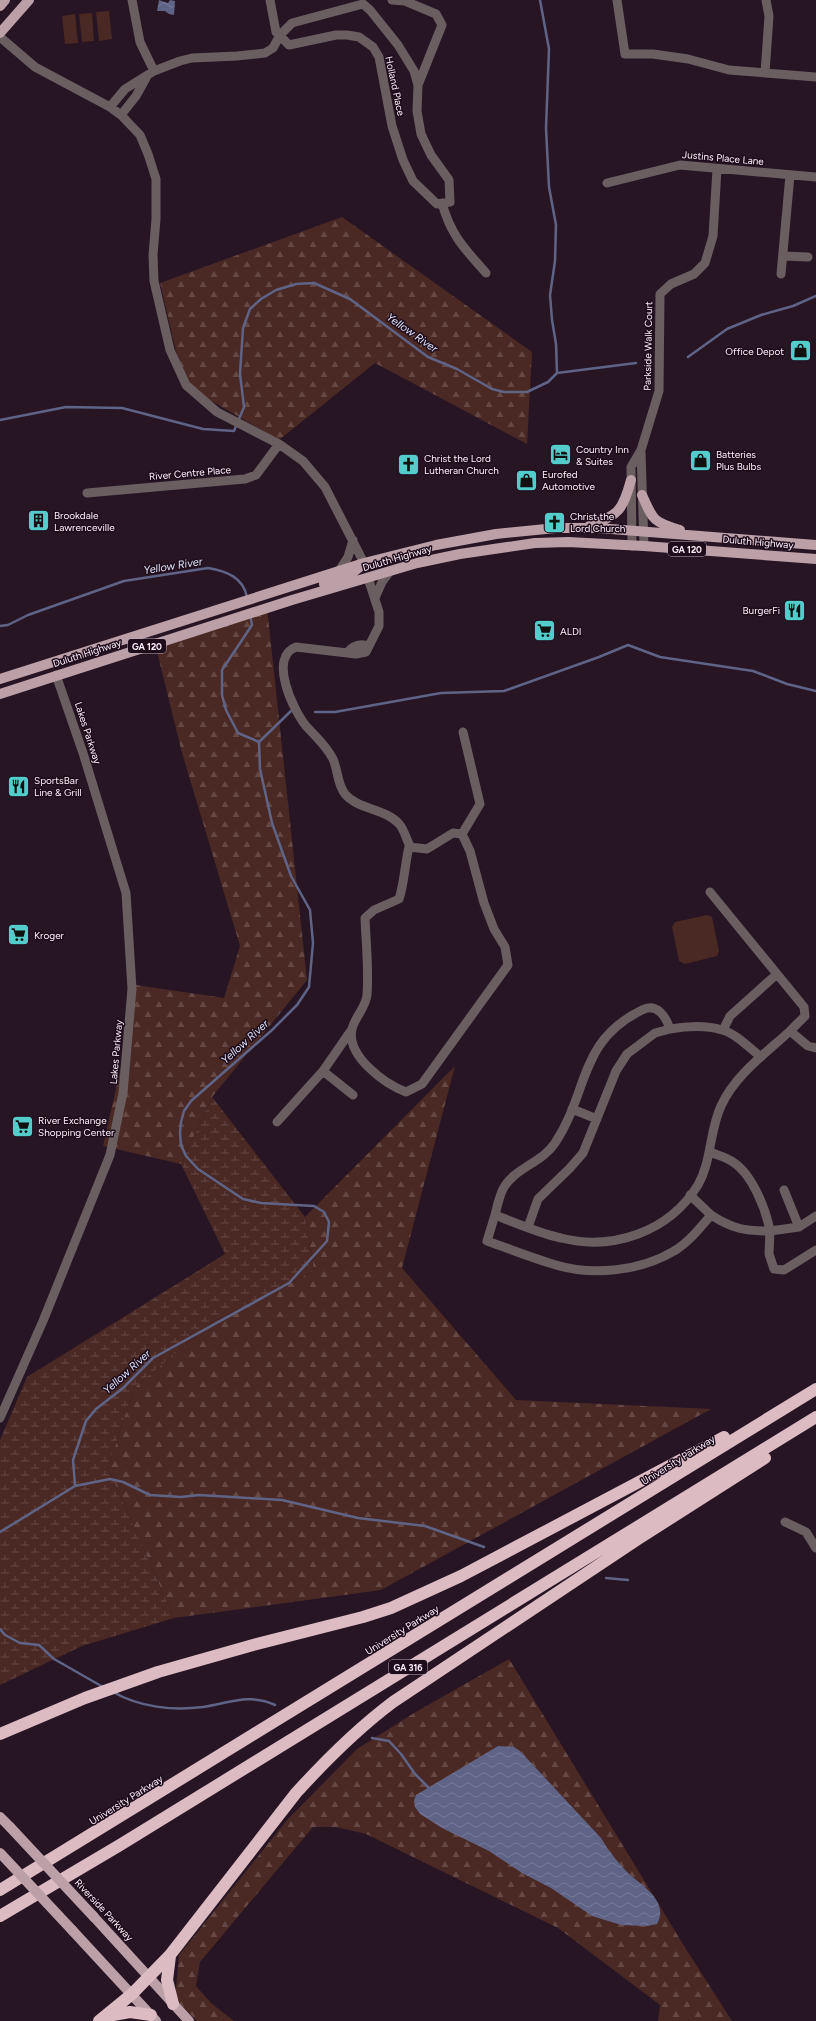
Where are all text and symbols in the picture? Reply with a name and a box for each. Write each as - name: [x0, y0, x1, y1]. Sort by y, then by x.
- street label: Holland Place: [382, 55, 408, 118]
- street label: Justins Place Lane: [682, 148, 765, 168]
- street label: Parkside Walk Court: [641, 301, 655, 391]
- water label: Yellow River: [384, 311, 441, 356]
- shop icon: Office Depot: [787, 338, 813, 364]
- place label: Office Depot: [725, 345, 784, 358]
- hotel icon: Country Inn & Suites: [547, 442, 573, 468]
- place label: Country Inn & Suites: [576, 443, 629, 468]
- shop icon: Batteries Plus Bulbs: [687, 447, 713, 473]
- place label: Batteries Plus Bulbs: [716, 448, 761, 473]
- church icon: Christ the Lord Lutheran Church: [396, 451, 422, 477]
- place label: Christ the Lord Lutheran Church: [424, 452, 499, 477]
- street label: River Centre Place: [148, 463, 232, 483]
- shop icon: Eurofed Automotive: [514, 467, 540, 493]
- place label: Eurofed Automotive: [542, 468, 595, 493]
- building icon: Brookdale Lawrenceville: [25, 508, 51, 534]
- place label: Brookdale Lawrenceville: [54, 509, 115, 534]
- church icon: Christ the Lord Church: [541, 509, 567, 535]
- place label: Christ the Lord Church: [570, 510, 626, 535]
- street label: Duluth Highway: [722, 532, 795, 552]
- street label: Duluth Highway: [361, 542, 434, 574]
- road number: GA 120: [668, 542, 706, 556]
- water label: Yellow River: [143, 555, 205, 577]
- restaurant icon: BurgerFi: [782, 597, 808, 623]
- place label: BurgerFi: [742, 604, 780, 617]
- supermarket icon: ALDI: [532, 618, 558, 644]
- place label: ALDI: [560, 625, 582, 638]
- street label: Duluth Highway: [51, 636, 124, 670]
- road number: GA 120: [128, 639, 166, 653]
- street label: Lakes Parkway: [72, 700, 104, 766]
- restaurant icon: SportsBar Line & Grill: [5, 773, 31, 799]
- place label: SportsBar Line & Grill: [34, 774, 82, 799]
- supermarket icon: Kroger: [5, 922, 31, 948]
- place label: Kroger: [34, 929, 65, 942]
- water label: Yellow River: [219, 1016, 272, 1067]
- street label: Lakes Parkway: [107, 1018, 125, 1085]
- supermarket icon: River Exchange Shopping Center: [9, 1113, 35, 1139]
- place label: River Exchange Shopping Center: [38, 1114, 115, 1139]
- water label: Yellow River: [101, 1346, 154, 1397]
- street label: University Parkway: [639, 1432, 718, 1488]
- street label: University Parkway: [363, 1602, 442, 1658]
- road number: GA 316: [389, 1660, 427, 1674]
- street label: University Parkway: [87, 1772, 166, 1828]
- street label: Riverside Parkway: [72, 1876, 137, 1944]

